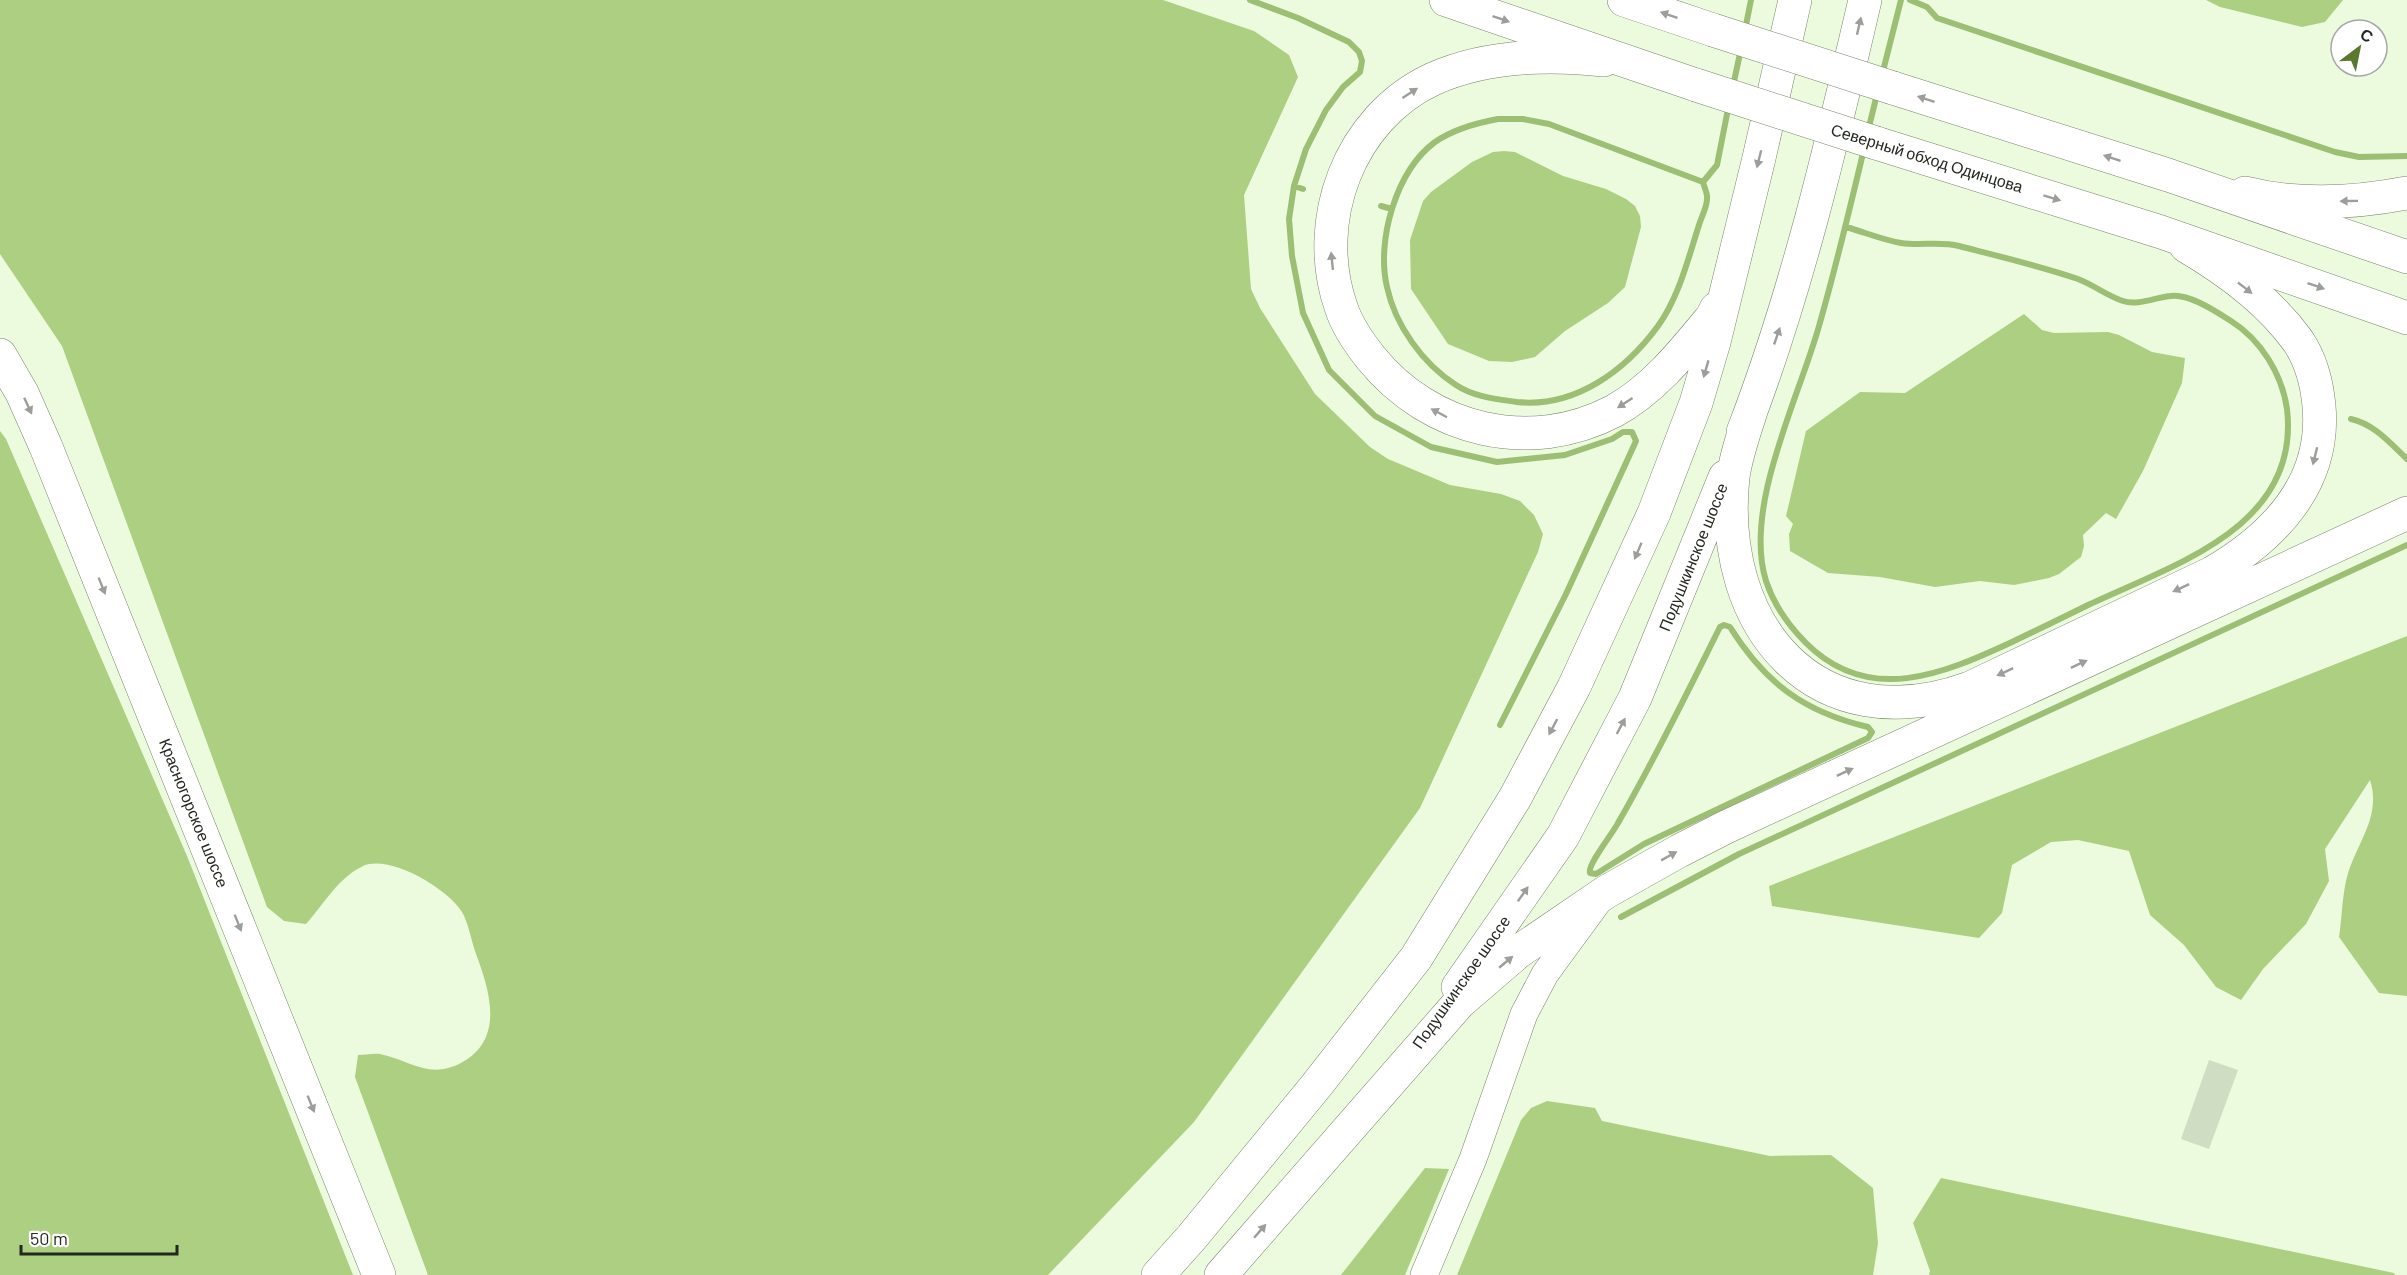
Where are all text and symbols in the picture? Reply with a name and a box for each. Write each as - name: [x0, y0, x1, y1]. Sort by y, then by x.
- one-way arrow: [1660, 10, 1678, 19]
- one-way arrow: [1492, 15, 1510, 25]
- one-way arrow: [1854, 17, 1864, 35]
- north arrow: [2329, 18, 2389, 78]
- text: С: [2357, 24, 2378, 46]
- one-way arrow: [1402, 88, 1419, 99]
- one-way arrow: [1917, 94, 1935, 103]
- street label: Северный обход Одинцова: [1829, 119, 2026, 196]
- one-way arrow: [1753, 150, 1763, 169]
- one-way arrow: [2103, 152, 2121, 162]
- one-way arrow: [2043, 194, 2061, 203]
- one-way arrow: [2340, 196, 2359, 205]
- one-way arrow: [1327, 251, 1337, 270]
- one-way arrow: [2237, 281, 2253, 294]
- one-way arrow: [2307, 282, 2325, 292]
- one-way arrow: [1772, 327, 1782, 345]
- one-way arrow: [1701, 360, 1710, 378]
- one-way arrow: [24, 397, 33, 414]
- one-way arrow: [1618, 397, 1634, 409]
- one-way arrow: [1431, 408, 1448, 418]
- one-way arrow: [2309, 447, 2319, 465]
- street label: Подушкинское шоссе: [1654, 480, 1731, 634]
- one-way arrow: [1633, 543, 1643, 561]
- one-way arrow: [98, 577, 107, 595]
- one-way arrow: [2172, 584, 2189, 593]
- one-way arrow: [2071, 660, 2088, 669]
- one-way arrow: [1996, 667, 2013, 676]
- one-way arrow: [1616, 717, 1625, 734]
- one-way arrow: [1548, 719, 1558, 736]
- street label: Красногорское шоссе: [156, 736, 233, 890]
- one-way arrow: [1837, 768, 1854, 777]
- one-way arrow: [1661, 851, 1678, 861]
- one-way arrow: [1517, 886, 1529, 902]
- street label: Подушкинское шоссе: [1408, 912, 1514, 1052]
- one-way arrow: [234, 914, 243, 932]
- one-way arrow: [1498, 956, 1513, 969]
- one-way arrow: [306, 1095, 316, 1113]
- scale bar: [21, 1218, 177, 1256]
- one-way arrow: [1253, 1224, 1266, 1239]
- text: 50 m: [30, 1227, 68, 1249]

